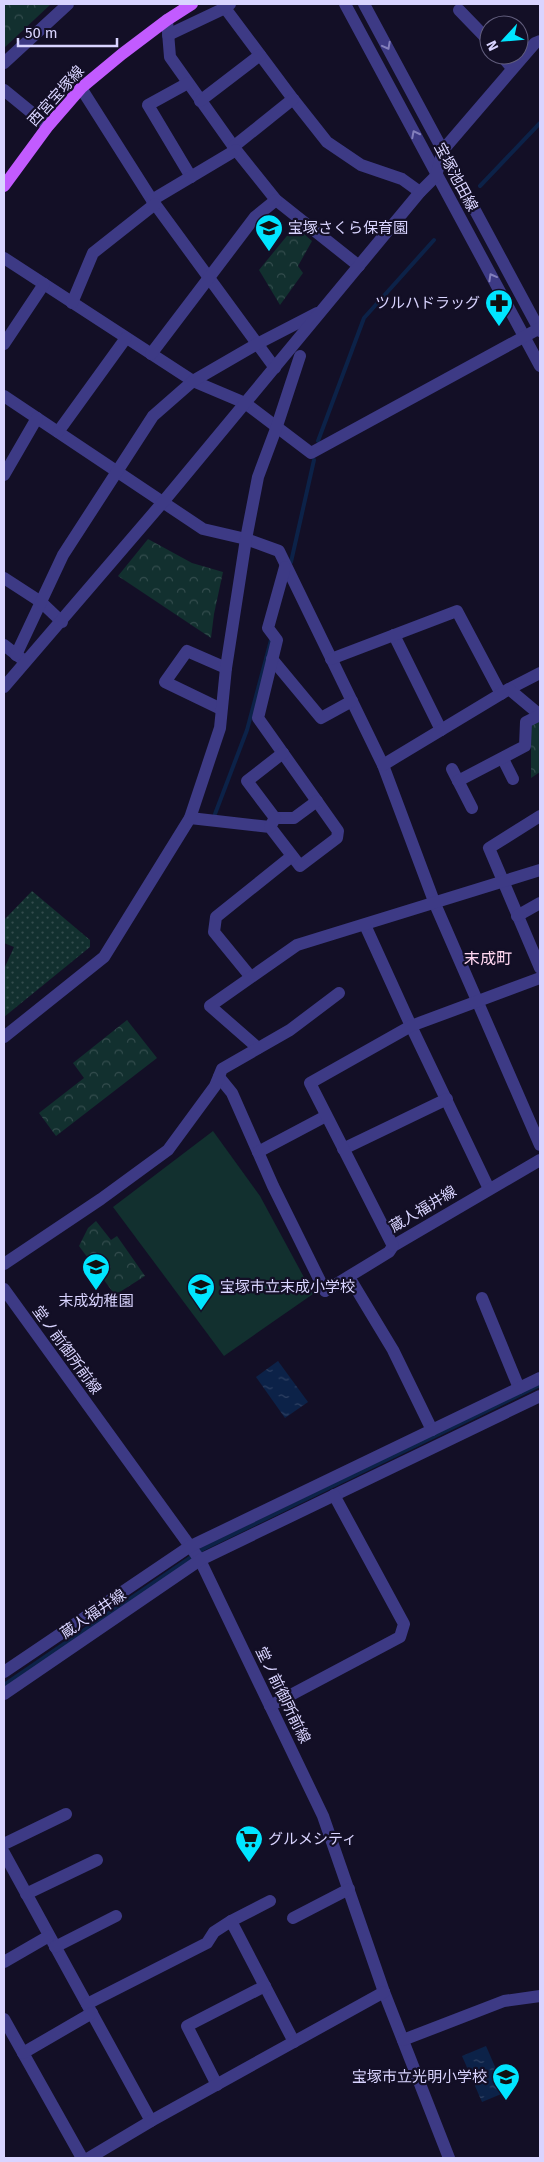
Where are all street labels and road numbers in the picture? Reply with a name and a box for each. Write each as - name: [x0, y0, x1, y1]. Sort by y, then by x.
- street label: 西宮宝塚線: [24, 62, 88, 130]
- street label: 宝塚池田線: [430, 140, 482, 214]
- street label: 蔵人福井線: [386, 1182, 460, 1236]
- street label: 堂ノ前御所前線: [29, 1302, 105, 1398]
- street label: 蔵人福井線: [57, 1586, 129, 1642]
- street label: 堂ノ前御所前線: [252, 1644, 314, 1746]

